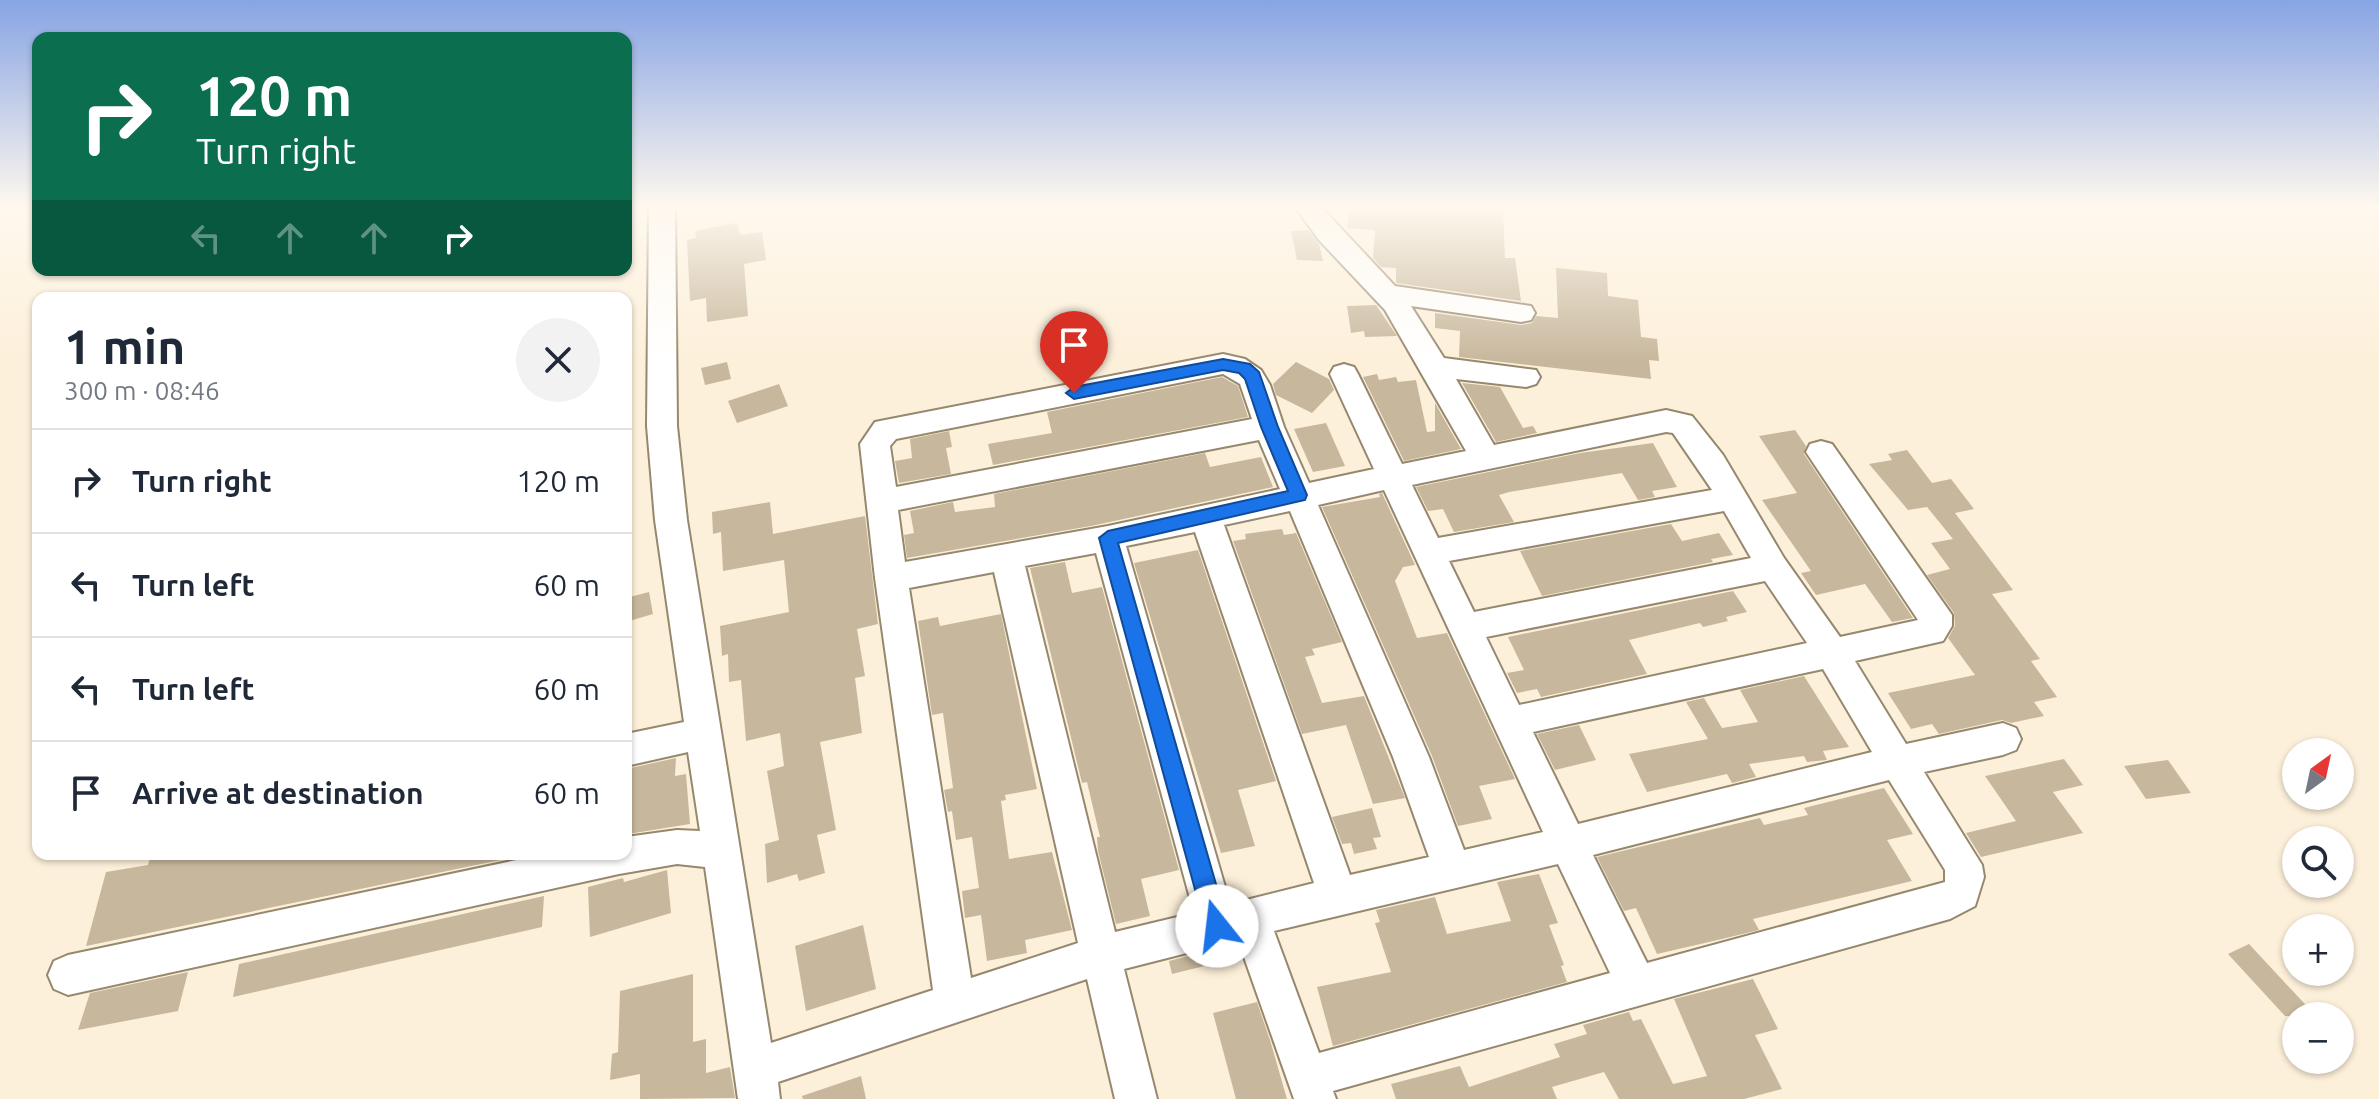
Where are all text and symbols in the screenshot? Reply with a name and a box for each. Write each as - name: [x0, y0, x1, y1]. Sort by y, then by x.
- icon: right: [64, 64, 168, 168]
- text: 120 m: [196, 64, 352, 127]
- text: Turn right: [196, 130, 356, 171]
- icon: left: [184, 216, 228, 260]
- icon: ahead: [268, 216, 312, 260]
- icon: ahead: [352, 216, 396, 260]
- icon: right: [436, 216, 480, 260]
- pin: [1040, 311, 1108, 393]
- button: close: [516, 318, 600, 402]
- text: 1 min: [64, 319, 185, 373]
- icon: arrive: [1052, 323, 1096, 367]
- text: 300 m · 08:46: [64, 376, 220, 405]
- icon: right: [64, 459, 108, 503]
- text: Turn right: [132, 464, 272, 498]
- text: 120 m: [516, 464, 600, 498]
- icon: left: [64, 563, 108, 607]
- text: Turn left: [132, 568, 254, 602]
- text: 60 m: [533, 568, 600, 602]
- icon: left: [64, 667, 108, 711]
- text: Turn left: [132, 672, 254, 706]
- text: 60 m: [533, 672, 600, 706]
- north arrow: [2282, 738, 2354, 810]
- map controls: [2282, 738, 2354, 1074]
- icon: arrive: [64, 771, 108, 815]
- text: Arrive at destination: [132, 776, 424, 810]
- text: 60 m: [533, 776, 600, 810]
- button: search: [2282, 826, 2354, 898]
- position arrow: [1175, 884, 1259, 968]
- button: +: [2282, 914, 2354, 986]
- button: −: [2282, 1002, 2354, 1074]

